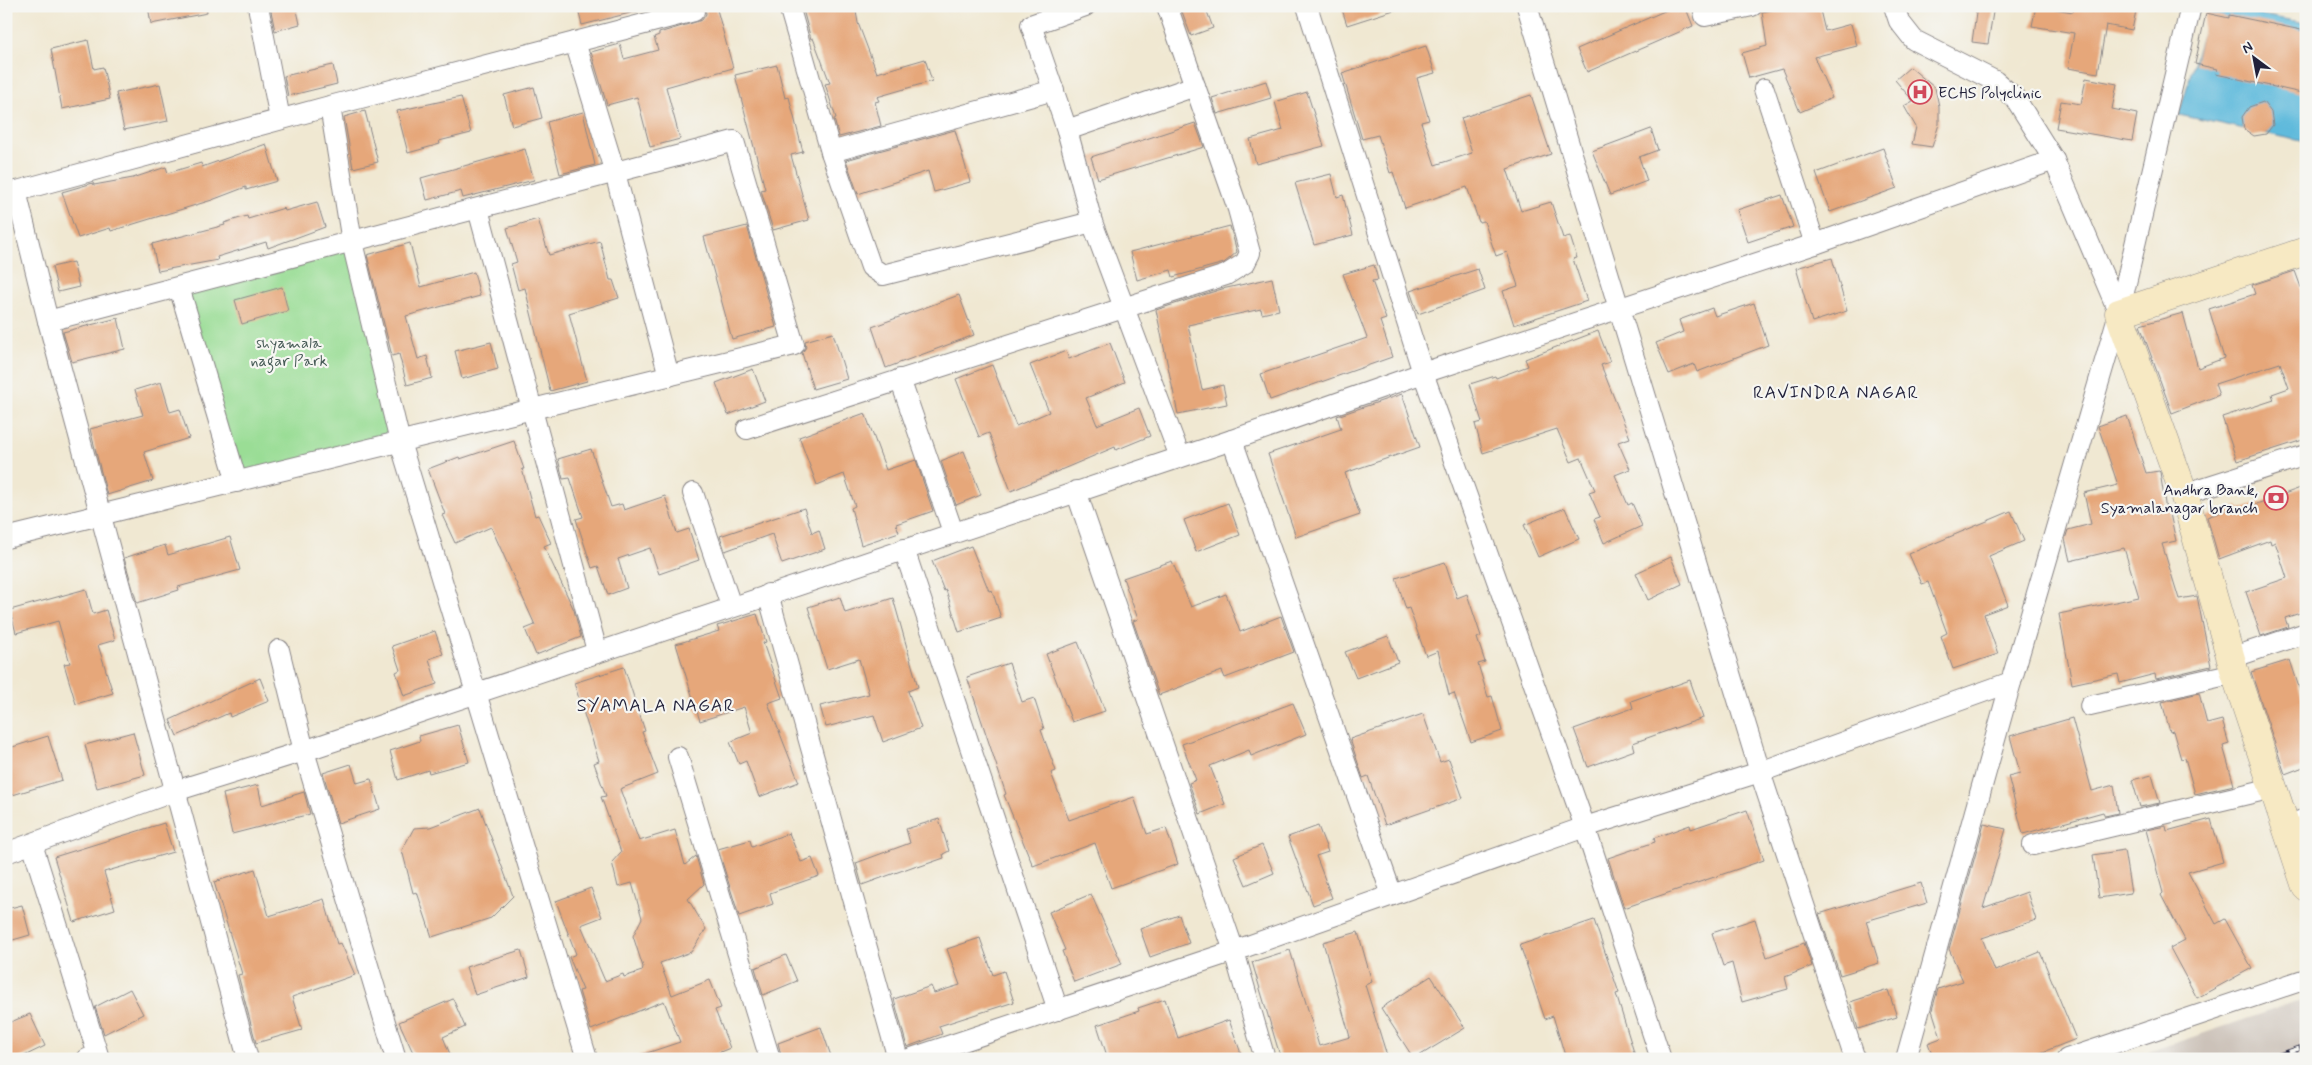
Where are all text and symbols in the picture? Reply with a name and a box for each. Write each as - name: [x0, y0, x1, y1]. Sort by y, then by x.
- north arrow: [2230, 32, 2280, 82]
- text: N: [2239, 38, 2256, 58]
- hospital icon: ECHS Polyclinic: [1907, 79, 1933, 105]
- place label: ECHS Polyclinic: [1938, 83, 2042, 104]
- park label: shyamala nagar Park: [250, 333, 328, 373]
- district label: RAVINDRA NAGAR: [1753, 381, 1919, 405]
- place label: Andhra Bank, Syamalanagar branch: [2101, 480, 2258, 520]
- bank icon: Andhra Bank, Syamalanagar branch: [2263, 485, 2289, 511]
- district label: SYAMALA NAGAR: [577, 694, 735, 718]

